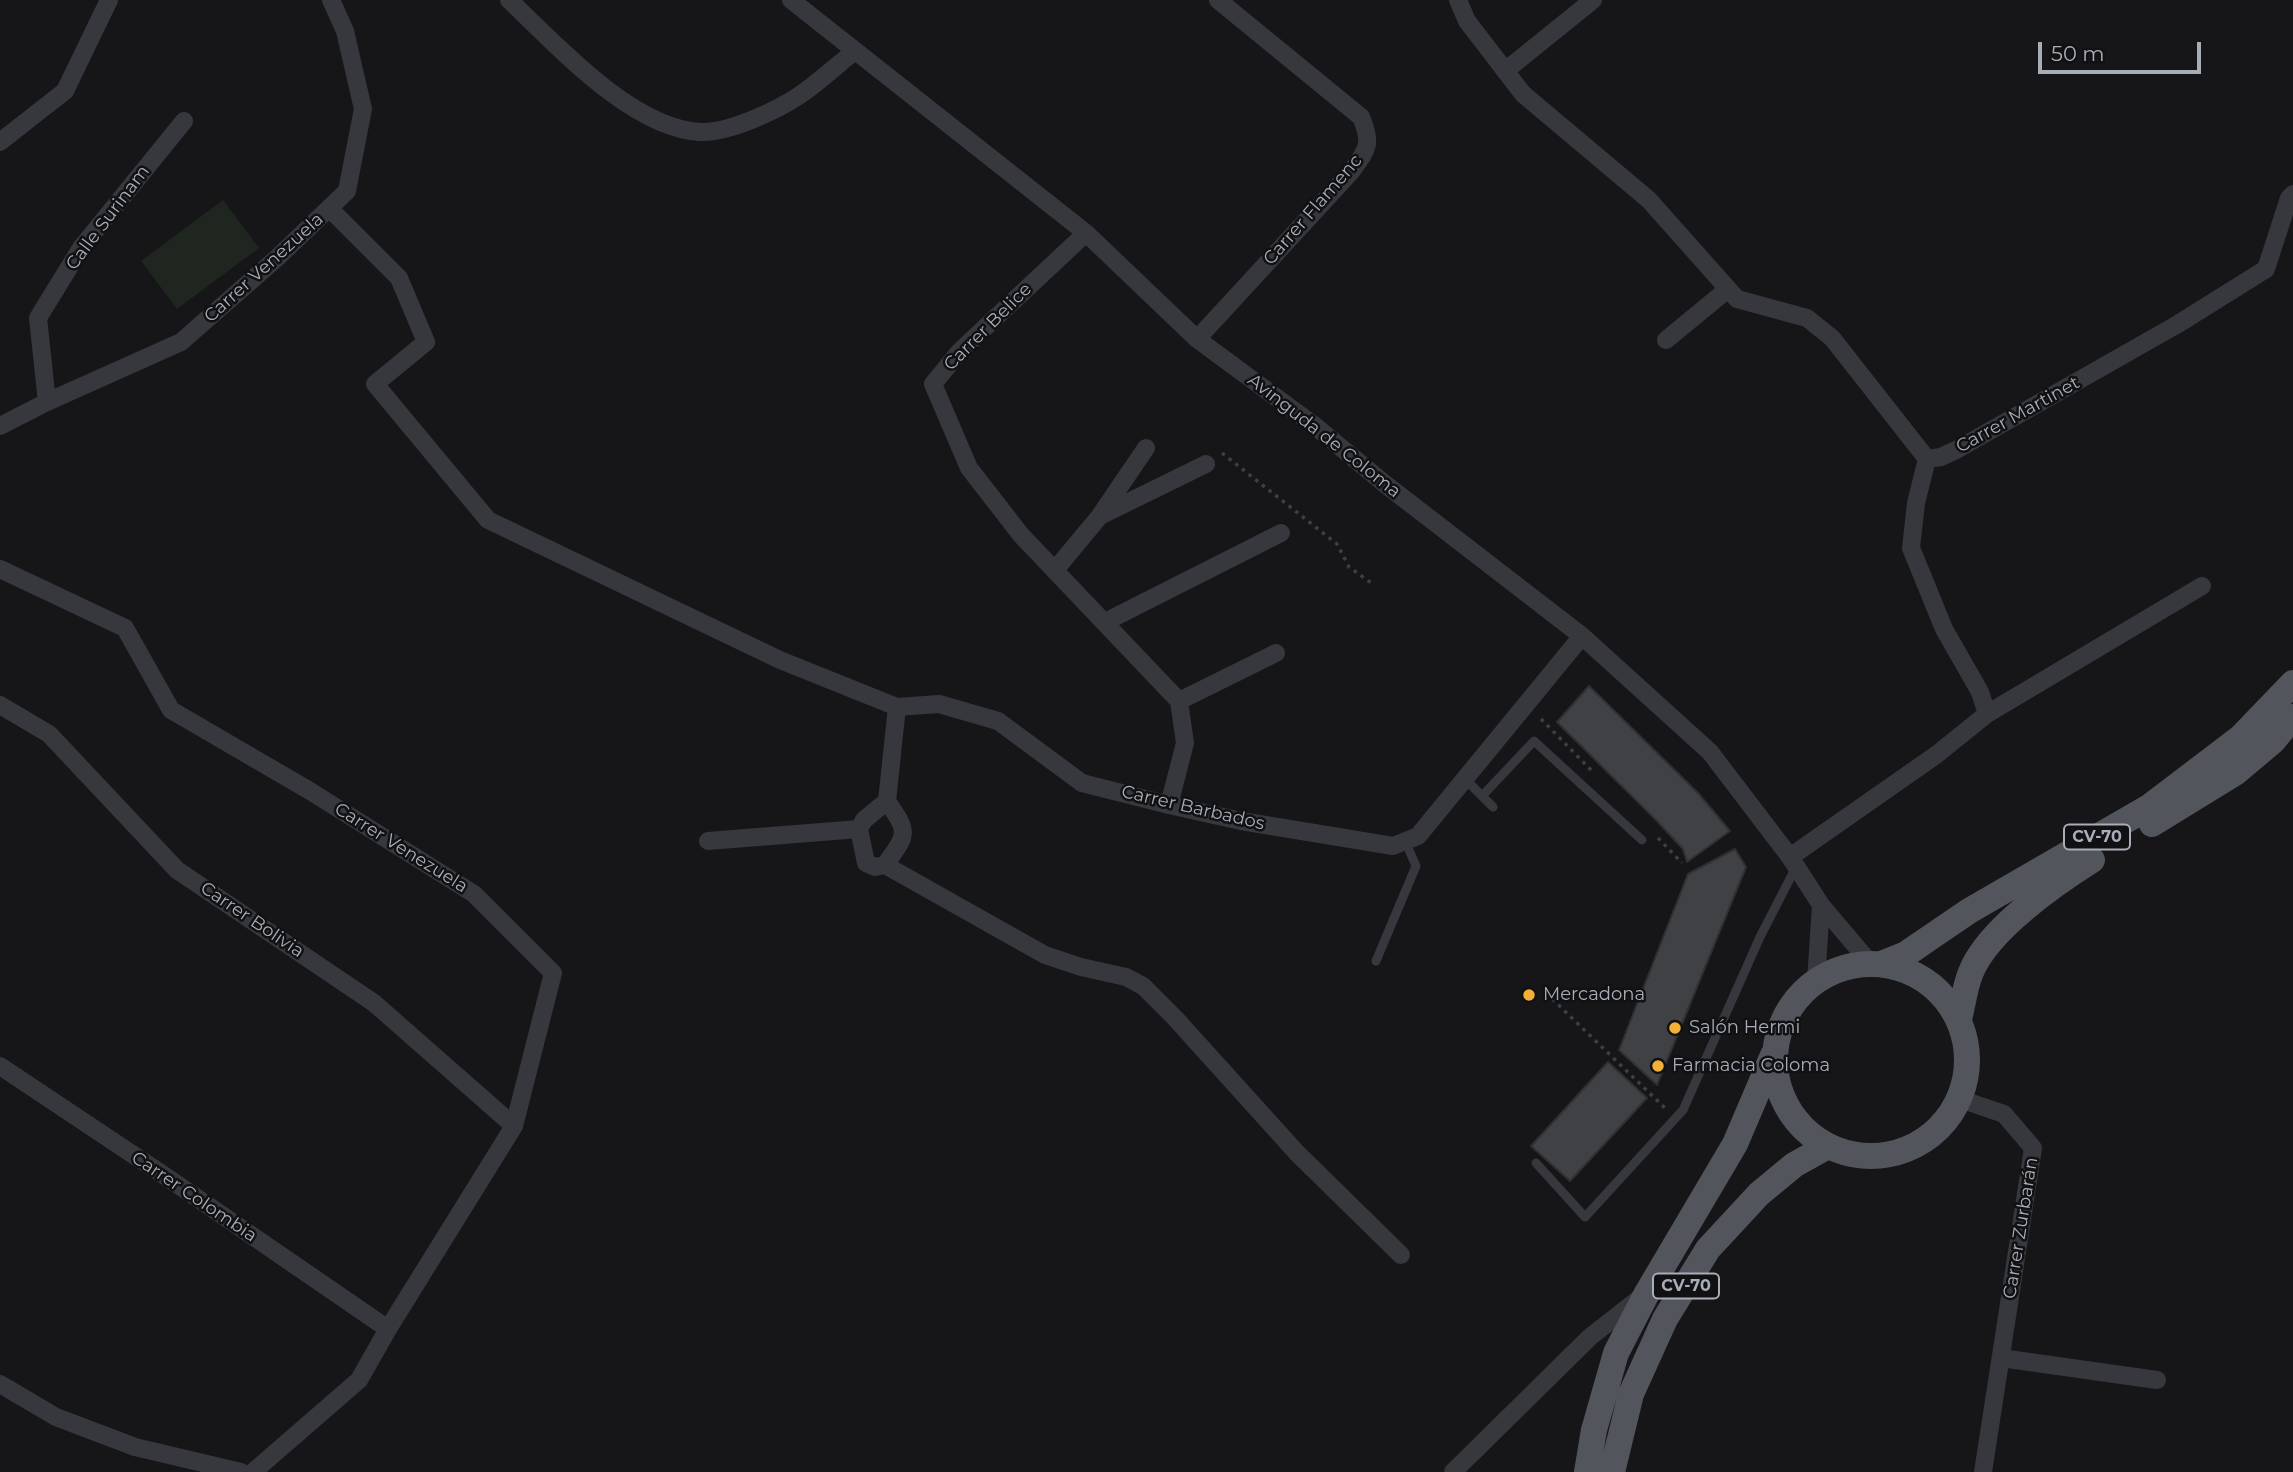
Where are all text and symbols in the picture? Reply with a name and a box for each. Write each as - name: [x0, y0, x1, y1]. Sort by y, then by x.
- scale bar: [2041, 28, 2204, 72]
- text: 50 m: [2051, 41, 2105, 66]
- street label: Carrer Flamenc: [1259, 150, 1367, 270]
- street label: Calle Surinam: [62, 161, 154, 275]
- street label: Carrer Venezuela: [200, 209, 328, 327]
- street label: Carrer Belice: [940, 279, 1036, 375]
- street label: Avinguda de Coloma: [1243, 369, 1405, 503]
- street label: Carrer Martinet: [1952, 372, 2084, 458]
- street label: Carrer Barbados: [1119, 781, 1267, 835]
- street label: Carrer Venezuela: [330, 798, 472, 898]
- road number: CV-70: [2064, 824, 2130, 850]
- street label: Carrer Bolivia: [196, 878, 308, 962]
- place label: Mercadona: [1543, 984, 1645, 1006]
- marker: Mercadona: [1521, 987, 1537, 1003]
- place label: Salón Hermi: [1689, 1017, 1800, 1039]
- marker: Salón Hermi: [1667, 1020, 1683, 1036]
- place label: Farmacia Coloma: [1672, 1055, 1830, 1077]
- marker: Farmacia Coloma: [1650, 1058, 1666, 1074]
- street label: Carrer Colombia: [127, 1147, 261, 1247]
- street label: Carrer Zurbarán: [1999, 1156, 2043, 1300]
- road number: CV-70: [1653, 1274, 1719, 1298]

